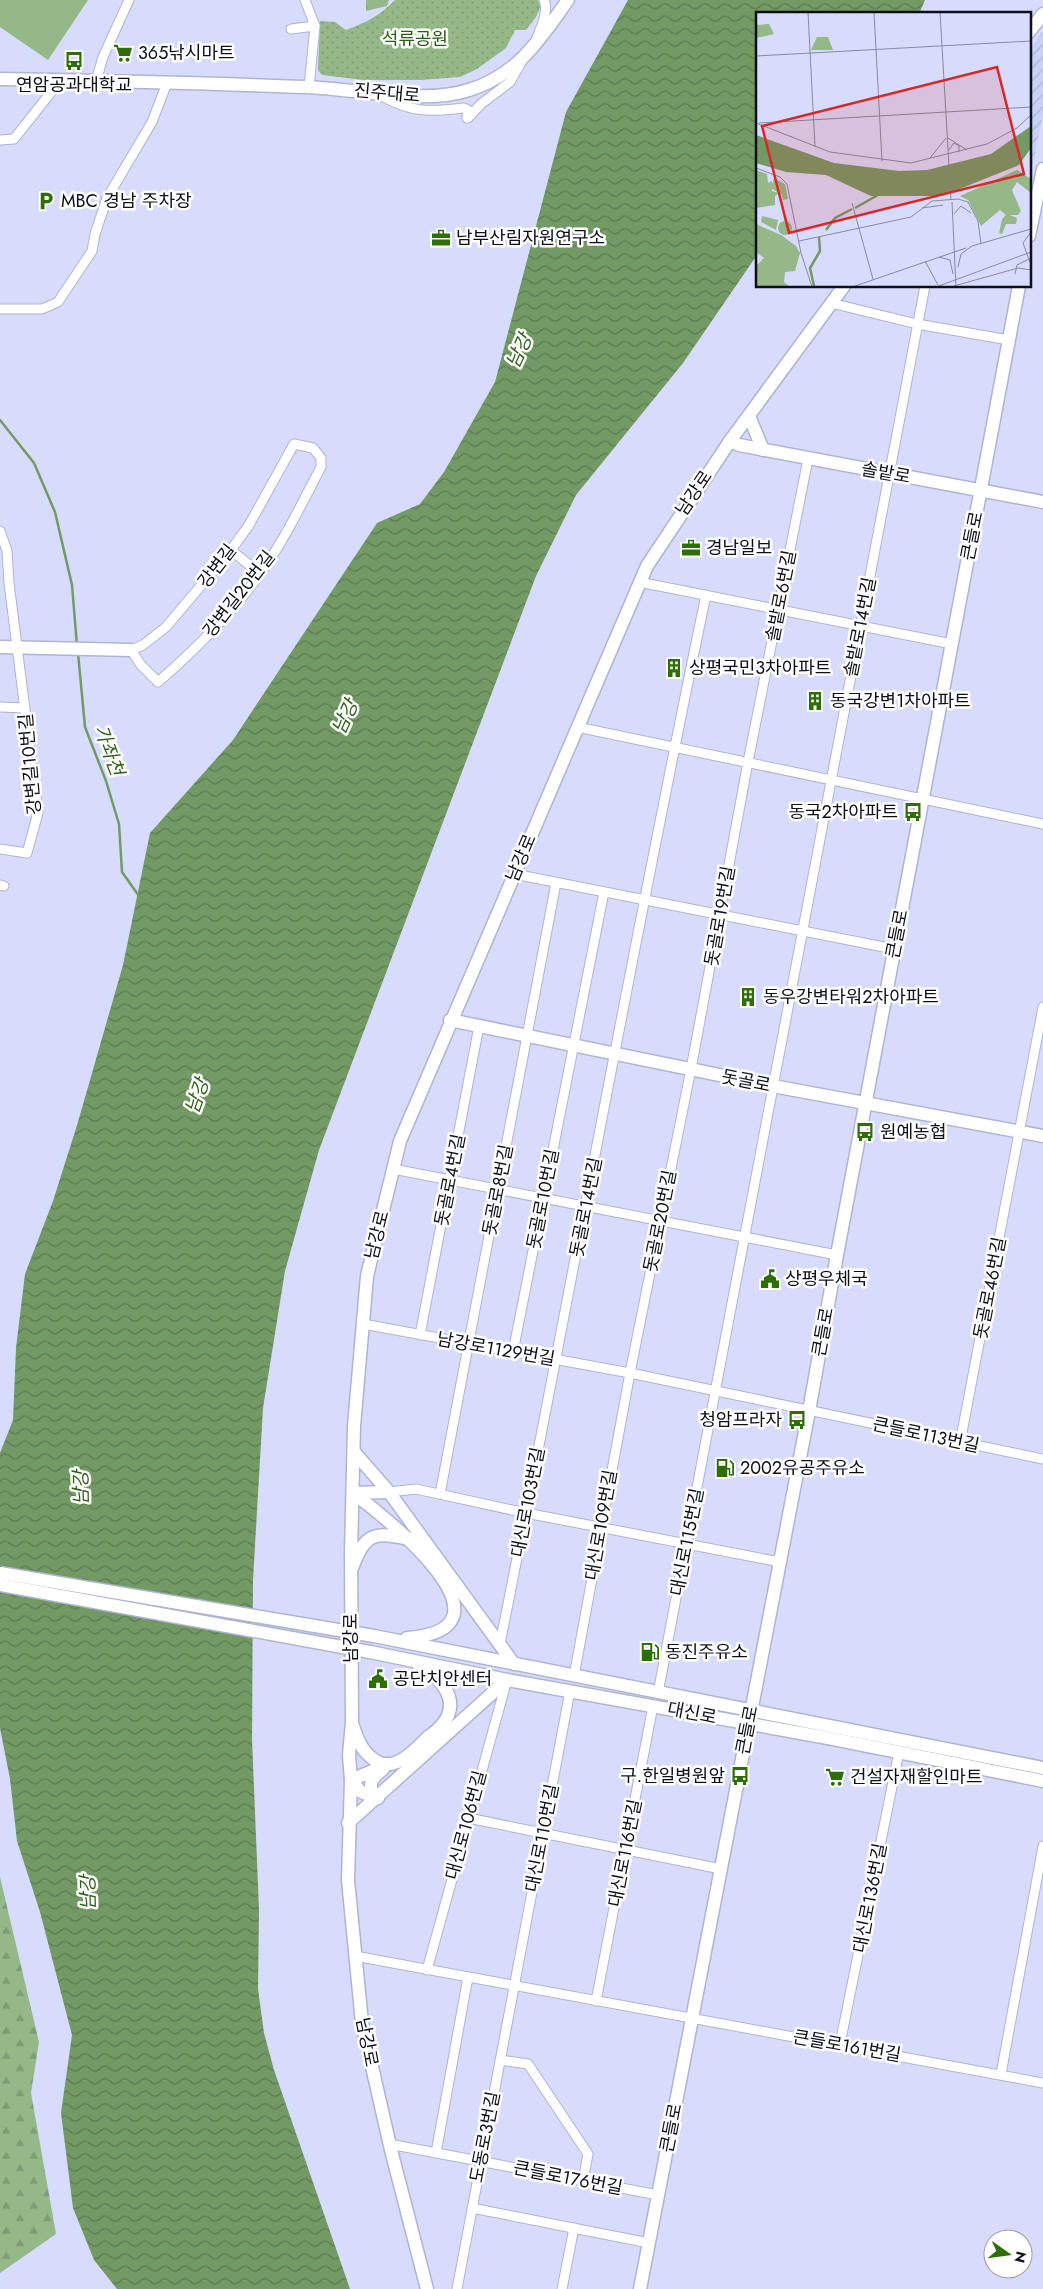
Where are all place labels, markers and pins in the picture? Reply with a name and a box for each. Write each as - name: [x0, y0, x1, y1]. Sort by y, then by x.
- place label: 365낚시마트: [138, 40, 235, 66]
- supermarket icon: 365낚시마트: [112, 42, 134, 64]
- bus stop icon: 연암공과대학교: [63, 50, 85, 72]
- place label: 연암공과대학교: [16, 72, 132, 98]
- place label: MBC 경남 주차장: [61, 188, 192, 214]
- parking icon: MBC 경남 주차장: [35, 190, 57, 212]
- place label: 남부산림자원연구소: [456, 225, 605, 251]
- office icon: 남부산림자원연구소: [430, 227, 452, 249]
- place label: 경남일보: [706, 535, 772, 561]
- office icon: 경남일보: [680, 537, 702, 559]
- place label: 상평국민3차아파트: [689, 655, 831, 681]
- building icon: 상평국민3차아파트: [663, 657, 685, 679]
- place label: 동국강변1차아파트: [830, 688, 971, 714]
- building icon: 동국강변1차아파트: [804, 690, 826, 712]
- place label: 동국2차아파트: [788, 799, 898, 825]
- bus stop icon: 동국2차아파트: [902, 801, 924, 823]
- place label: 동우강변타워2차아파트: [763, 984, 939, 1010]
- building icon: 동우강변타워2차아파트: [737, 986, 759, 1008]
- place label: 원예농협: [880, 1119, 946, 1145]
- bus stop icon: 원예농협: [854, 1121, 876, 1143]
- place label: 상평우체국: [785, 1266, 868, 1292]
- public building icon: 상평우체국: [759, 1268, 781, 1290]
- place label: 청암프라자: [699, 1407, 782, 1433]
- bus stop icon: 청암프라자: [786, 1409, 808, 1431]
- place label: 2002유공주유소: [740, 1455, 865, 1481]
- fuel station icon: 2002유공주유소: [714, 1457, 736, 1479]
- place label: 동진주유소: [665, 1639, 748, 1665]
- fuel station icon: 동진주유소: [639, 1641, 661, 1663]
- place label: 공단치안센터: [393, 1666, 492, 1692]
- public building icon: 공단치안센터: [367, 1668, 389, 1690]
- place label: 구.한일병원앞: [620, 1763, 725, 1789]
- place label: 건설자재할인마트: [850, 1764, 982, 1790]
- bus stop icon: 구.한일병원앞: [729, 1765, 751, 1787]
- supermarket icon: 건설자재할인마트: [824, 1766, 846, 1788]

